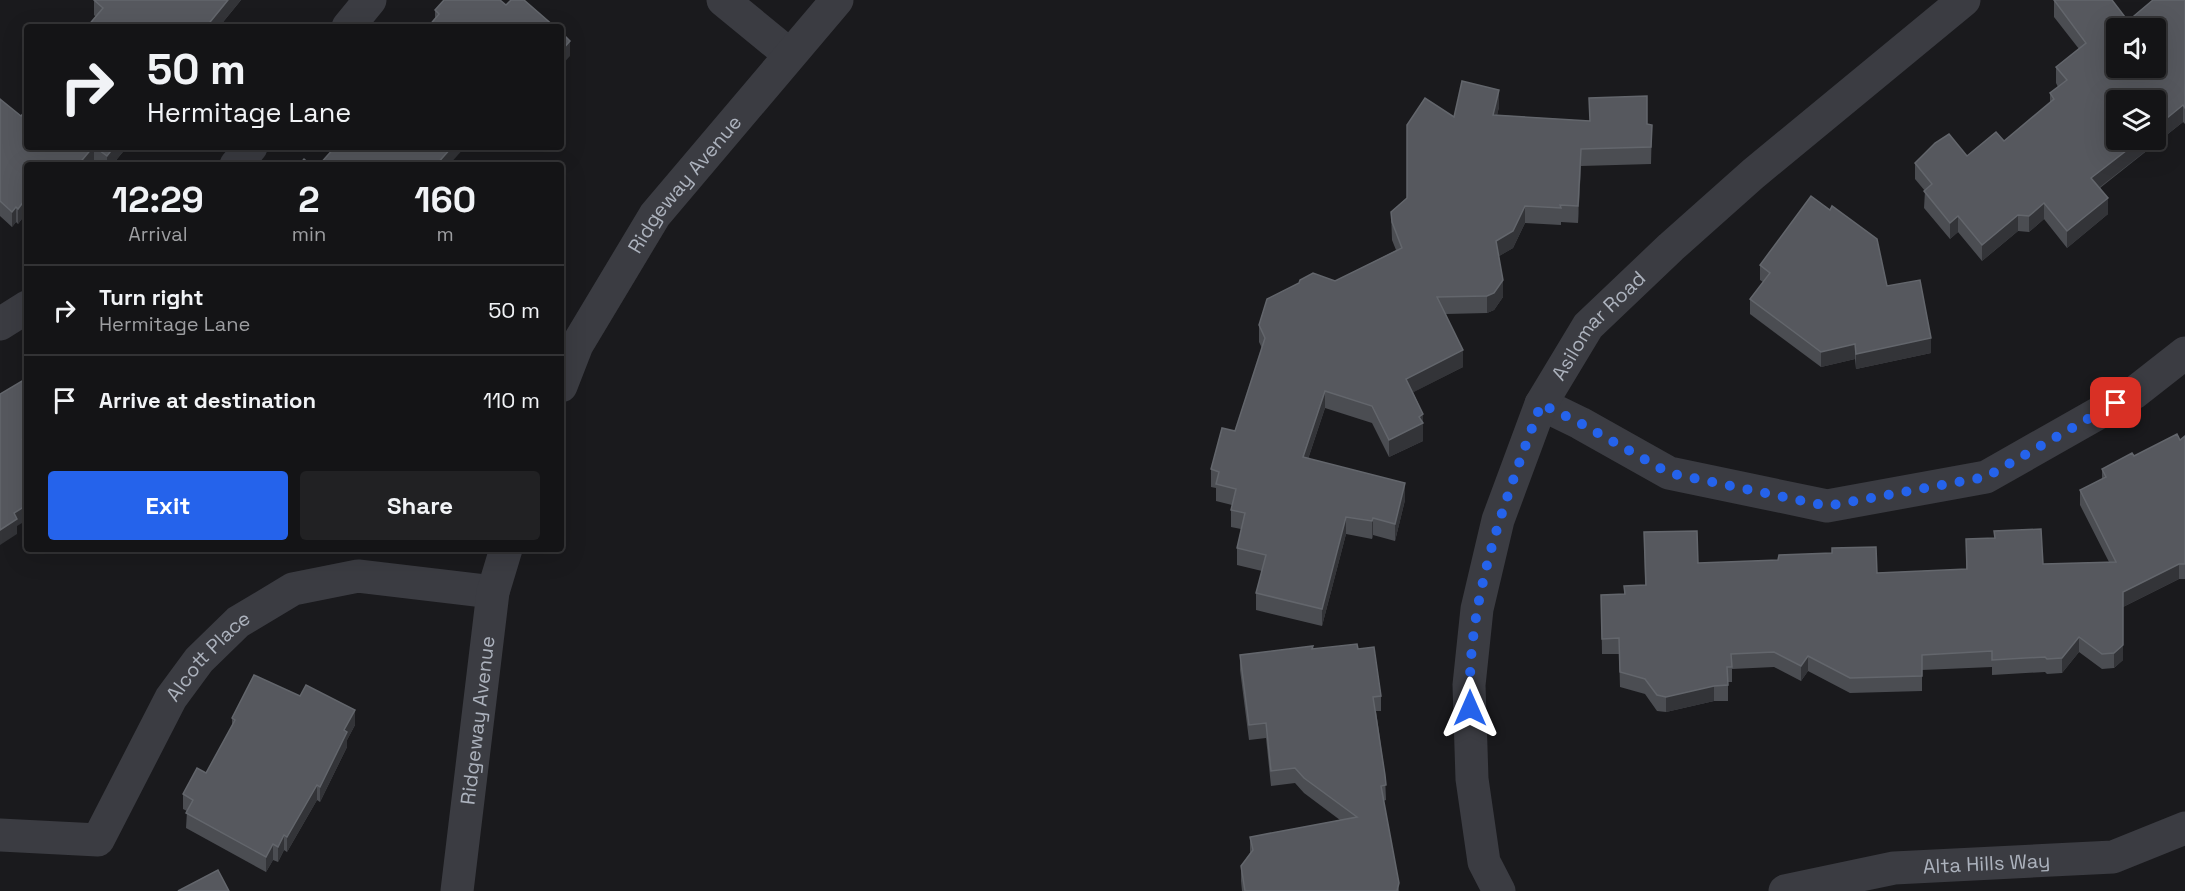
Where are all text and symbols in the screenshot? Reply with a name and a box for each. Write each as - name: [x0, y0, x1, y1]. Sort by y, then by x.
- map controls: [2106, 18, 2166, 150]
- button: sound: [2106, 18, 2166, 78]
- text: 50 m: [147, 43, 246, 96]
- icon: right: [48, 48, 126, 126]
- button: layers: [2106, 90, 2166, 150]
- text: Hermitage Lane: [147, 95, 351, 130]
- street label: Ridgeway Avenue: [622, 109, 747, 258]
- text: 12:29: [112, 177, 204, 223]
- text: 2: [298, 177, 320, 223]
- text: 160: [414, 177, 476, 223]
- text: Arrival: [128, 221, 188, 247]
- text: min: [292, 221, 326, 247]
- text: m: [436, 221, 454, 247]
- street label: Asilomar Road: [1545, 265, 1651, 385]
- text: Turn right: [99, 283, 204, 311]
- icon: right: [48, 294, 81, 327]
- text: 50 m: [488, 296, 540, 324]
- text: Hermitage Lane: [99, 311, 250, 337]
- pin: [2090, 377, 2141, 428]
- icon: arrive: [48, 384, 81, 417]
- text: Arrive at destination: [99, 386, 316, 414]
- text: 110 m: [483, 386, 540, 414]
- icon: arrive: [2099, 386, 2132, 419]
- button: Exit: [48, 471, 288, 540]
- button: Share: [300, 471, 540, 540]
- street label: Alcott Place: [160, 605, 255, 707]
- street label: Ridgeway Avenue: [455, 634, 501, 806]
- position arrow: [1438, 676, 1502, 740]
- street label: Alta Hills Way: [1922, 847, 2051, 880]

